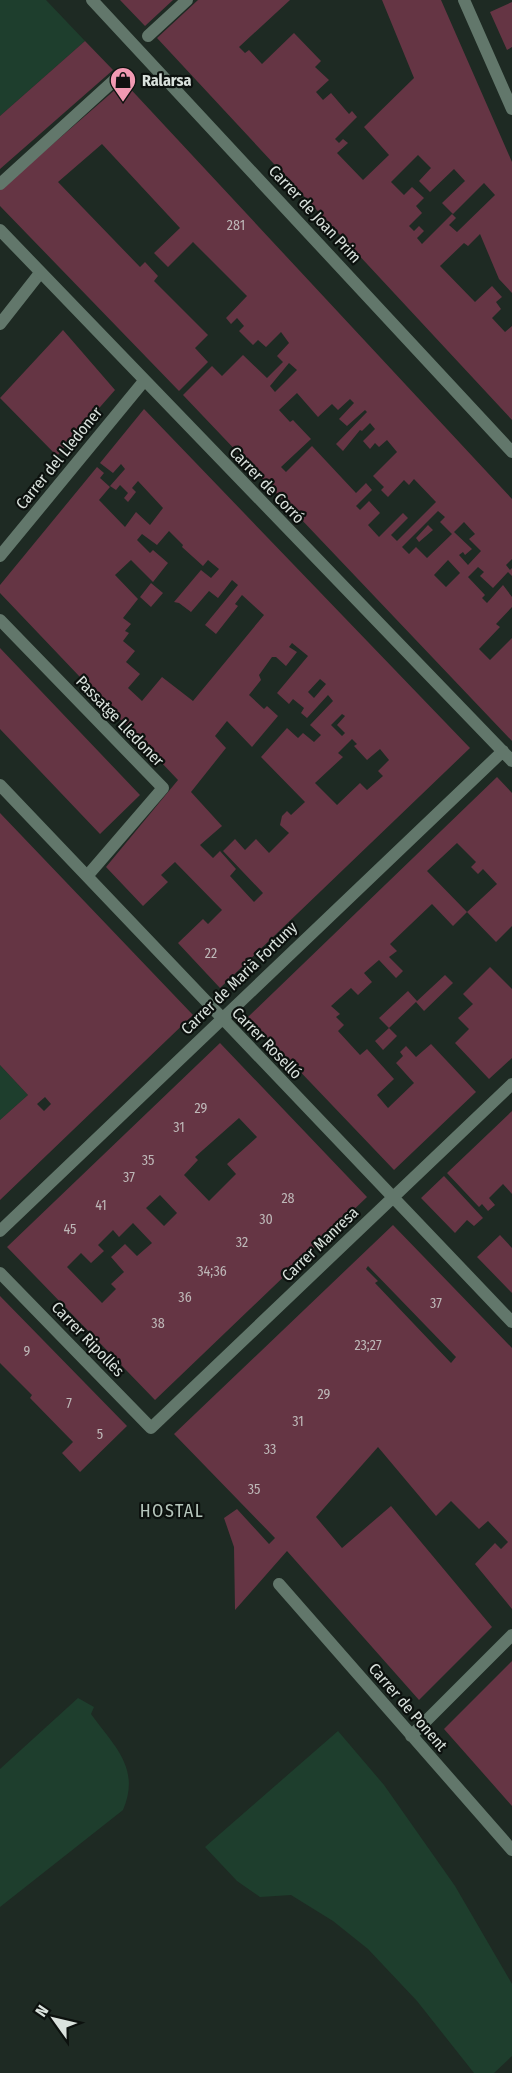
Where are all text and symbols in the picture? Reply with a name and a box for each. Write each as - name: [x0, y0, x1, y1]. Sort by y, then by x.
- shop icon: Ralarsa: [108, 65, 138, 103]
- place label: Ralarsa: [142, 71, 191, 90]
- street label: Carrer de Joan Prim: [265, 161, 365, 267]
- house number: 281: [227, 217, 245, 234]
- street label: Carrer del Lledoner: [12, 403, 106, 513]
- street label: Carrer de Corró: [226, 443, 308, 527]
- street label: Passatge Lledoner: [72, 672, 168, 770]
- street label: Carrer de Marià Fortuny: [177, 917, 302, 1038]
- house number: 22: [205, 945, 217, 962]
- street label: Carrer Roselló: [228, 1003, 306, 1083]
- house number: 29: [195, 1100, 208, 1117]
- house number: 31: [173, 1119, 185, 1136]
- house number: 35: [142, 1152, 154, 1169]
- house number: 37: [123, 1169, 135, 1186]
- house number: 28: [281, 1190, 295, 1207]
- house number: 41: [95, 1197, 107, 1214]
- street label: Carrer Manresa: [278, 1203, 362, 1285]
- house number: 30: [259, 1211, 273, 1228]
- house number: 45: [63, 1221, 77, 1238]
- house number: 32: [236, 1234, 248, 1251]
- house number: 34;36: [197, 1263, 227, 1280]
- house number: 36: [178, 1289, 192, 1306]
- house number: 37: [430, 1295, 442, 1312]
- street label: Carrer Ripollès: [48, 1298, 128, 1380]
- house number: 38: [151, 1315, 165, 1332]
- house number: 23;27: [354, 1337, 382, 1354]
- house number: 9: [24, 1343, 31, 1360]
- house number: 29: [318, 1386, 331, 1403]
- house number: 7: [66, 1395, 72, 1412]
- house number: 31: [292, 1413, 304, 1430]
- house number: 5: [97, 1426, 103, 1443]
- house number: 33: [264, 1441, 276, 1458]
- house number: 35: [248, 1481, 260, 1498]
- district label: HOSTAL: [140, 1500, 204, 1522]
- street label: Carrer de Ponent: [365, 1659, 452, 1755]
- north arrow: [24, 1989, 84, 2049]
- text: N: [31, 2002, 53, 2020]

